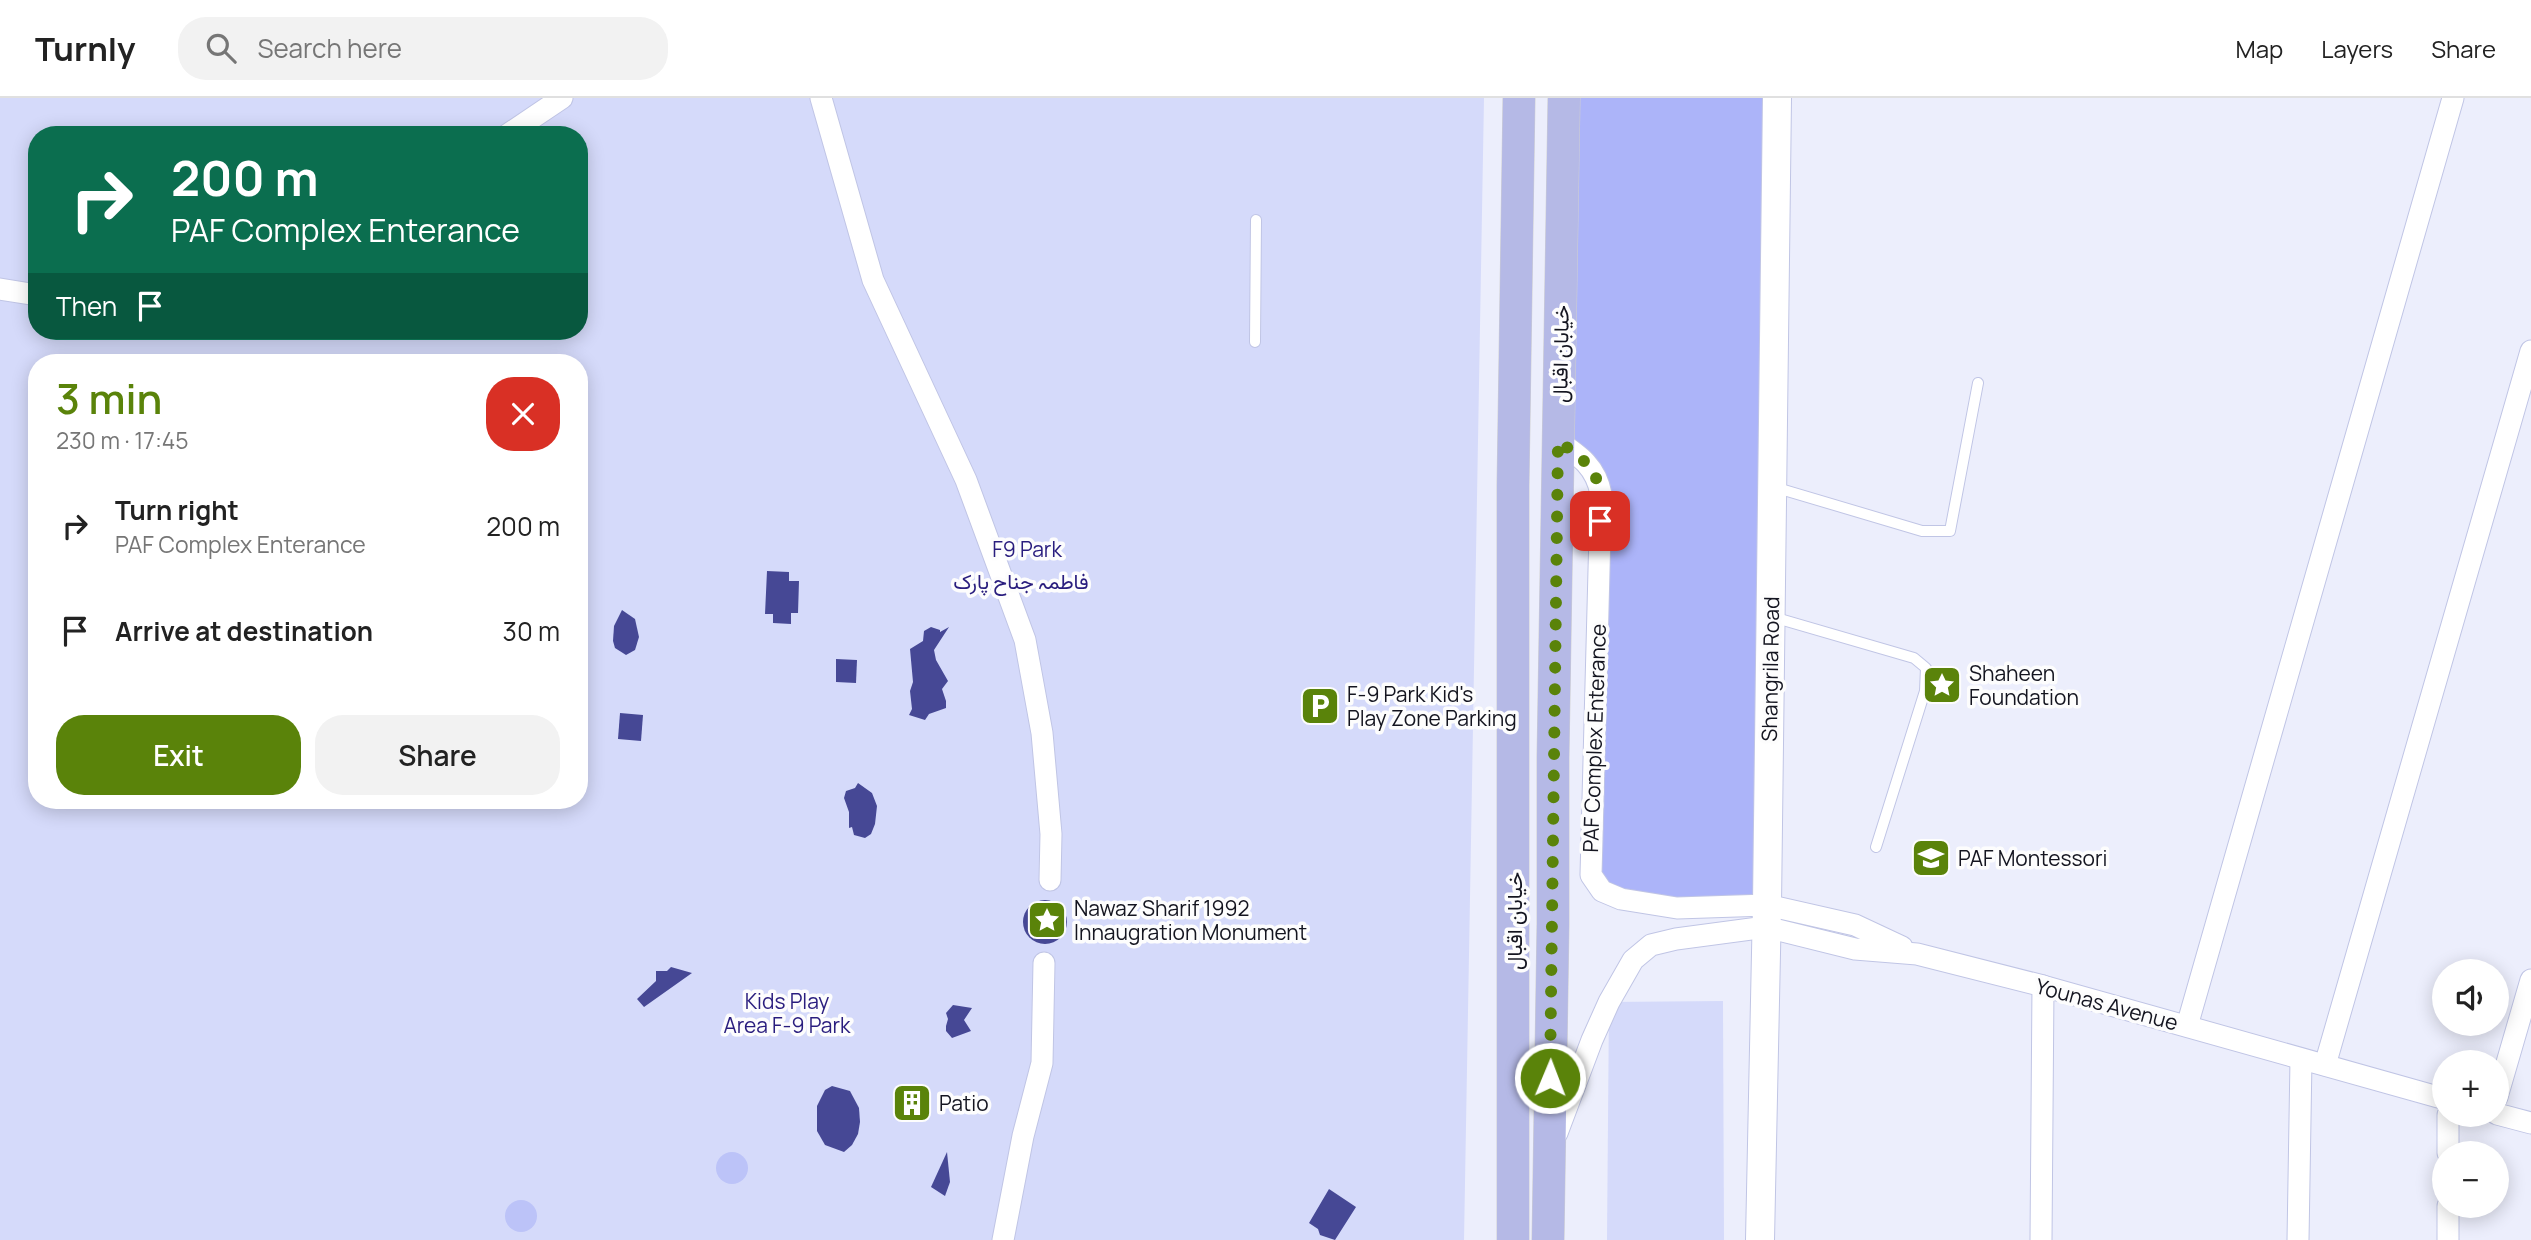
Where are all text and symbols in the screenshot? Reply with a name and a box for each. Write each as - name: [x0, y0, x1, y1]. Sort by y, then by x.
- search box: [178, 17, 668, 80]
- text: Turnly: [35, 26, 136, 71]
- icon: search: [202, 29, 240, 67]
- text: Search here: [258, 30, 402, 66]
- text: Map: [2236, 32, 2283, 65]
- text: Layers: [2321, 32, 2393, 65]
- text: Share: [2431, 32, 2496, 65]
- text: 200 m: [171, 144, 319, 211]
- icon: right: [56, 154, 147, 245]
- text: PAF Complex Enterance: [171, 208, 520, 252]
- icon: arrive: [131, 287, 169, 325]
- text: Then: [56, 288, 117, 324]
- street label: خیابان اقبال: [1545, 305, 1575, 403]
- text: 3 min: [56, 369, 162, 427]
- button: close: [486, 377, 560, 451]
- text: 230 m · 17:45: [56, 424, 189, 456]
- pin: [1570, 491, 1630, 551]
- text: Turn right: [115, 492, 239, 528]
- icon: arrive: [1581, 502, 1619, 540]
- icon: right: [56, 507, 94, 545]
- text: 200 m: [486, 508, 560, 544]
- text: PAF Complex Enterance: [115, 528, 366, 560]
- park label: F9 Park: [992, 535, 1062, 563]
- park label: فاطمہ جناح پارک: [953, 567, 1089, 596]
- street label: Shangrila Road: [1755, 596, 1785, 742]
- icon: arrive: [56, 612, 94, 650]
- text: Arrive at destination: [115, 613, 373, 649]
- text: 30 m: [503, 613, 560, 649]
- street label: PAF Complex Enterance: [1576, 623, 1612, 853]
- place label: Shaheen Foundation: [1969, 659, 2079, 711]
- place icon: Shaheen Foundation: [1921, 664, 1963, 706]
- place label: F-9 Park Kid's Play Zone Parking: [1347, 680, 1517, 732]
- parking icon: F-9 Park Kid's Play Zone Parking: [1299, 685, 1341, 727]
- button: Exit: [56, 715, 301, 795]
- button: Share: [315, 715, 560, 795]
- school or university icon: PAF Montessori: [1910, 837, 1952, 879]
- place label: PAF Montessori: [1958, 844, 2107, 872]
- street label: خیابان اقبال: [1500, 872, 1528, 970]
- place label: Nawaz Sharif 1992 Innaugration Monument: [1074, 894, 1307, 946]
- place icon: Nawaz Sharif 1992 Innaugration Monument: [1026, 899, 1068, 941]
- map controls: [2432, 959, 2509, 1218]
- button: sound: [2432, 959, 2509, 1036]
- street label: Younas Avenue: [2033, 972, 2181, 1036]
- park label: Kids Play Area F-9 Park: [723, 987, 851, 1039]
- position arrow: [1513, 1041, 1587, 1115]
- button: +: [2432, 1050, 2509, 1127]
- building icon: Patio: [891, 1082, 933, 1124]
- place label: Patio: [939, 1089, 989, 1117]
- button: −: [2432, 1141, 2509, 1218]

